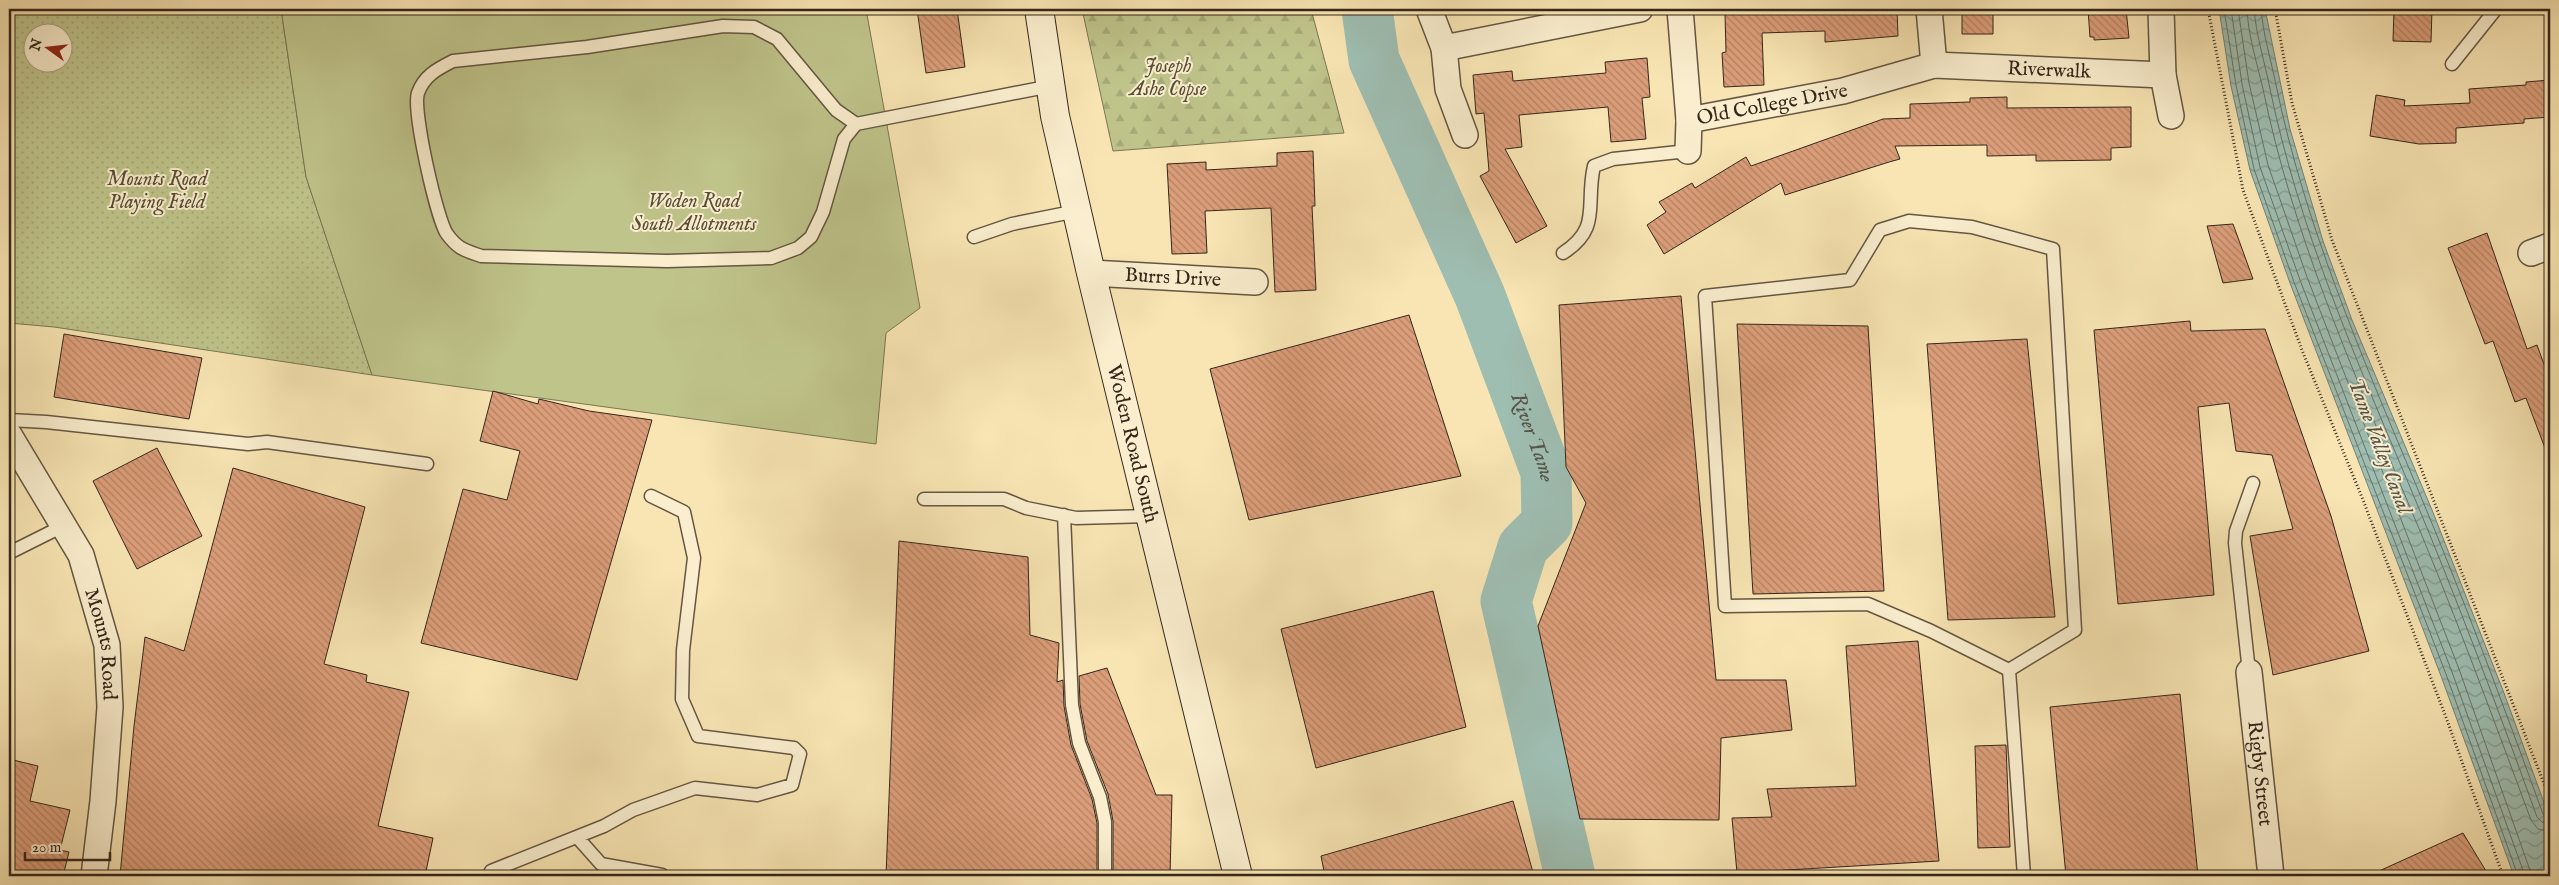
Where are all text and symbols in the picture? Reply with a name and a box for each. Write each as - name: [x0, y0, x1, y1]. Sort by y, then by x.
- north arrow: [22, 22, 72, 72]
- text: N: [26, 37, 47, 54]
- park label: Joseph Ashe Copse: [1128, 54, 1207, 102]
- street label: Riverwalk: [2007, 56, 2092, 84]
- street label: Old College Drive: [1695, 78, 1850, 131]
- park label: Mounts Road Playing Field: [107, 167, 209, 216]
- park label: Woden Road South Allotments: [632, 189, 757, 237]
- street label: Burrs Drive: [1124, 262, 1222, 293]
- street label: Woden Road South: [1101, 362, 1164, 526]
- water label: Tame Valley Canal: [2341, 374, 2418, 520]
- water label: River Tame: [1504, 389, 1560, 482]
- street label: Mounts Road: [79, 585, 122, 701]
- street label: Rigby Street: [2242, 719, 2278, 827]
- scale bar: [25, 830, 110, 862]
- text: 20 m: [32, 838, 62, 857]

